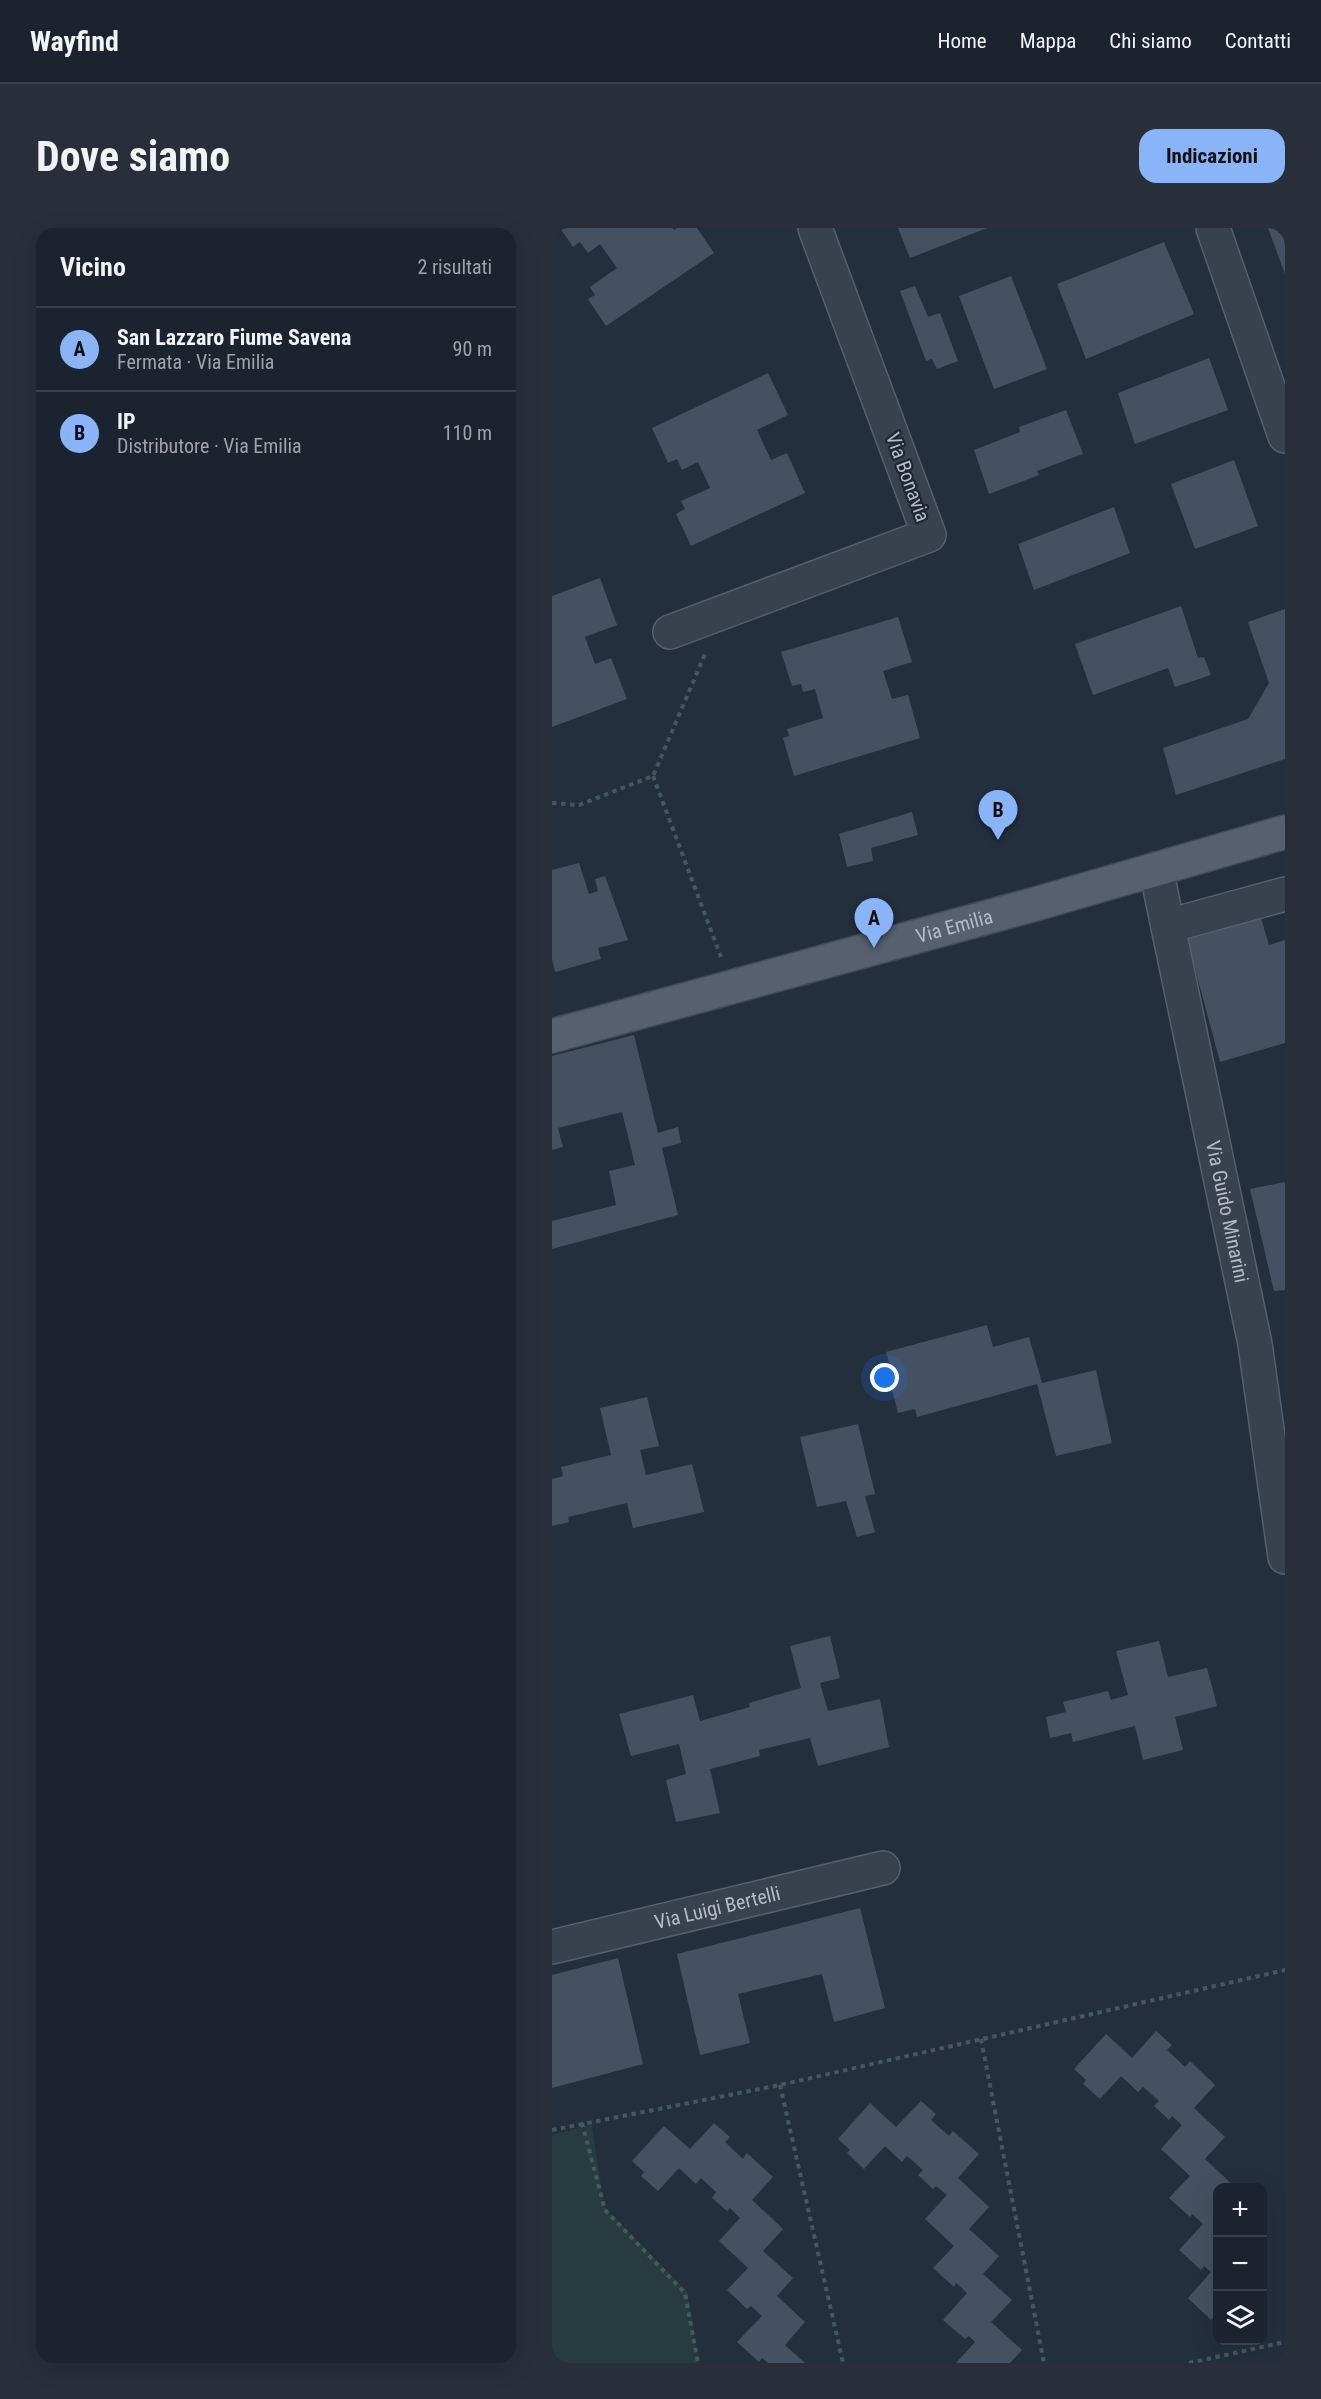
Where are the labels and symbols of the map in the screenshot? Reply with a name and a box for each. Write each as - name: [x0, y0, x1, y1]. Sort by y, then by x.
- street label: Via Bonavia: [881, 429, 935, 525]
- pin: B: [978, 790, 1018, 840]
- pin: A: [854, 898, 894, 948]
- street label: Via Emilia: [913, 904, 995, 948]
- street label: Via Guido Minarini: [1201, 1138, 1254, 1285]
- your location: [870, 1363, 899, 1392]
- street label: Via Luigi Bertelli: [652, 1881, 783, 1934]

